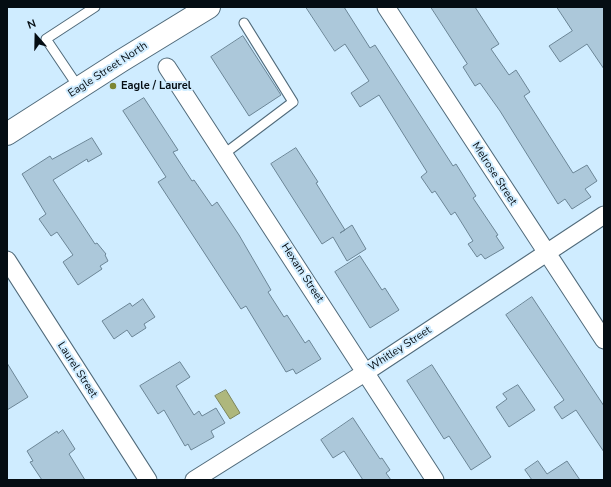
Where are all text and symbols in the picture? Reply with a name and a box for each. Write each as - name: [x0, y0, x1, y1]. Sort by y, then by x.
- north arrow: [16, 16, 56, 56]
- text: N: [25, 16, 38, 33]
- street label: Eagle Street North: [66, 39, 150, 101]
- place label: Eagle / Laurel: [121, 79, 191, 93]
- marker: Eagle / Laurel: [108, 81, 118, 91]
- street label: Melrose Street: [469, 140, 519, 208]
- street label: Hexam Street: [278, 241, 326, 305]
- street label: Whitley Street: [366, 324, 434, 374]
- street label: Laurel Street: [54, 340, 100, 400]

